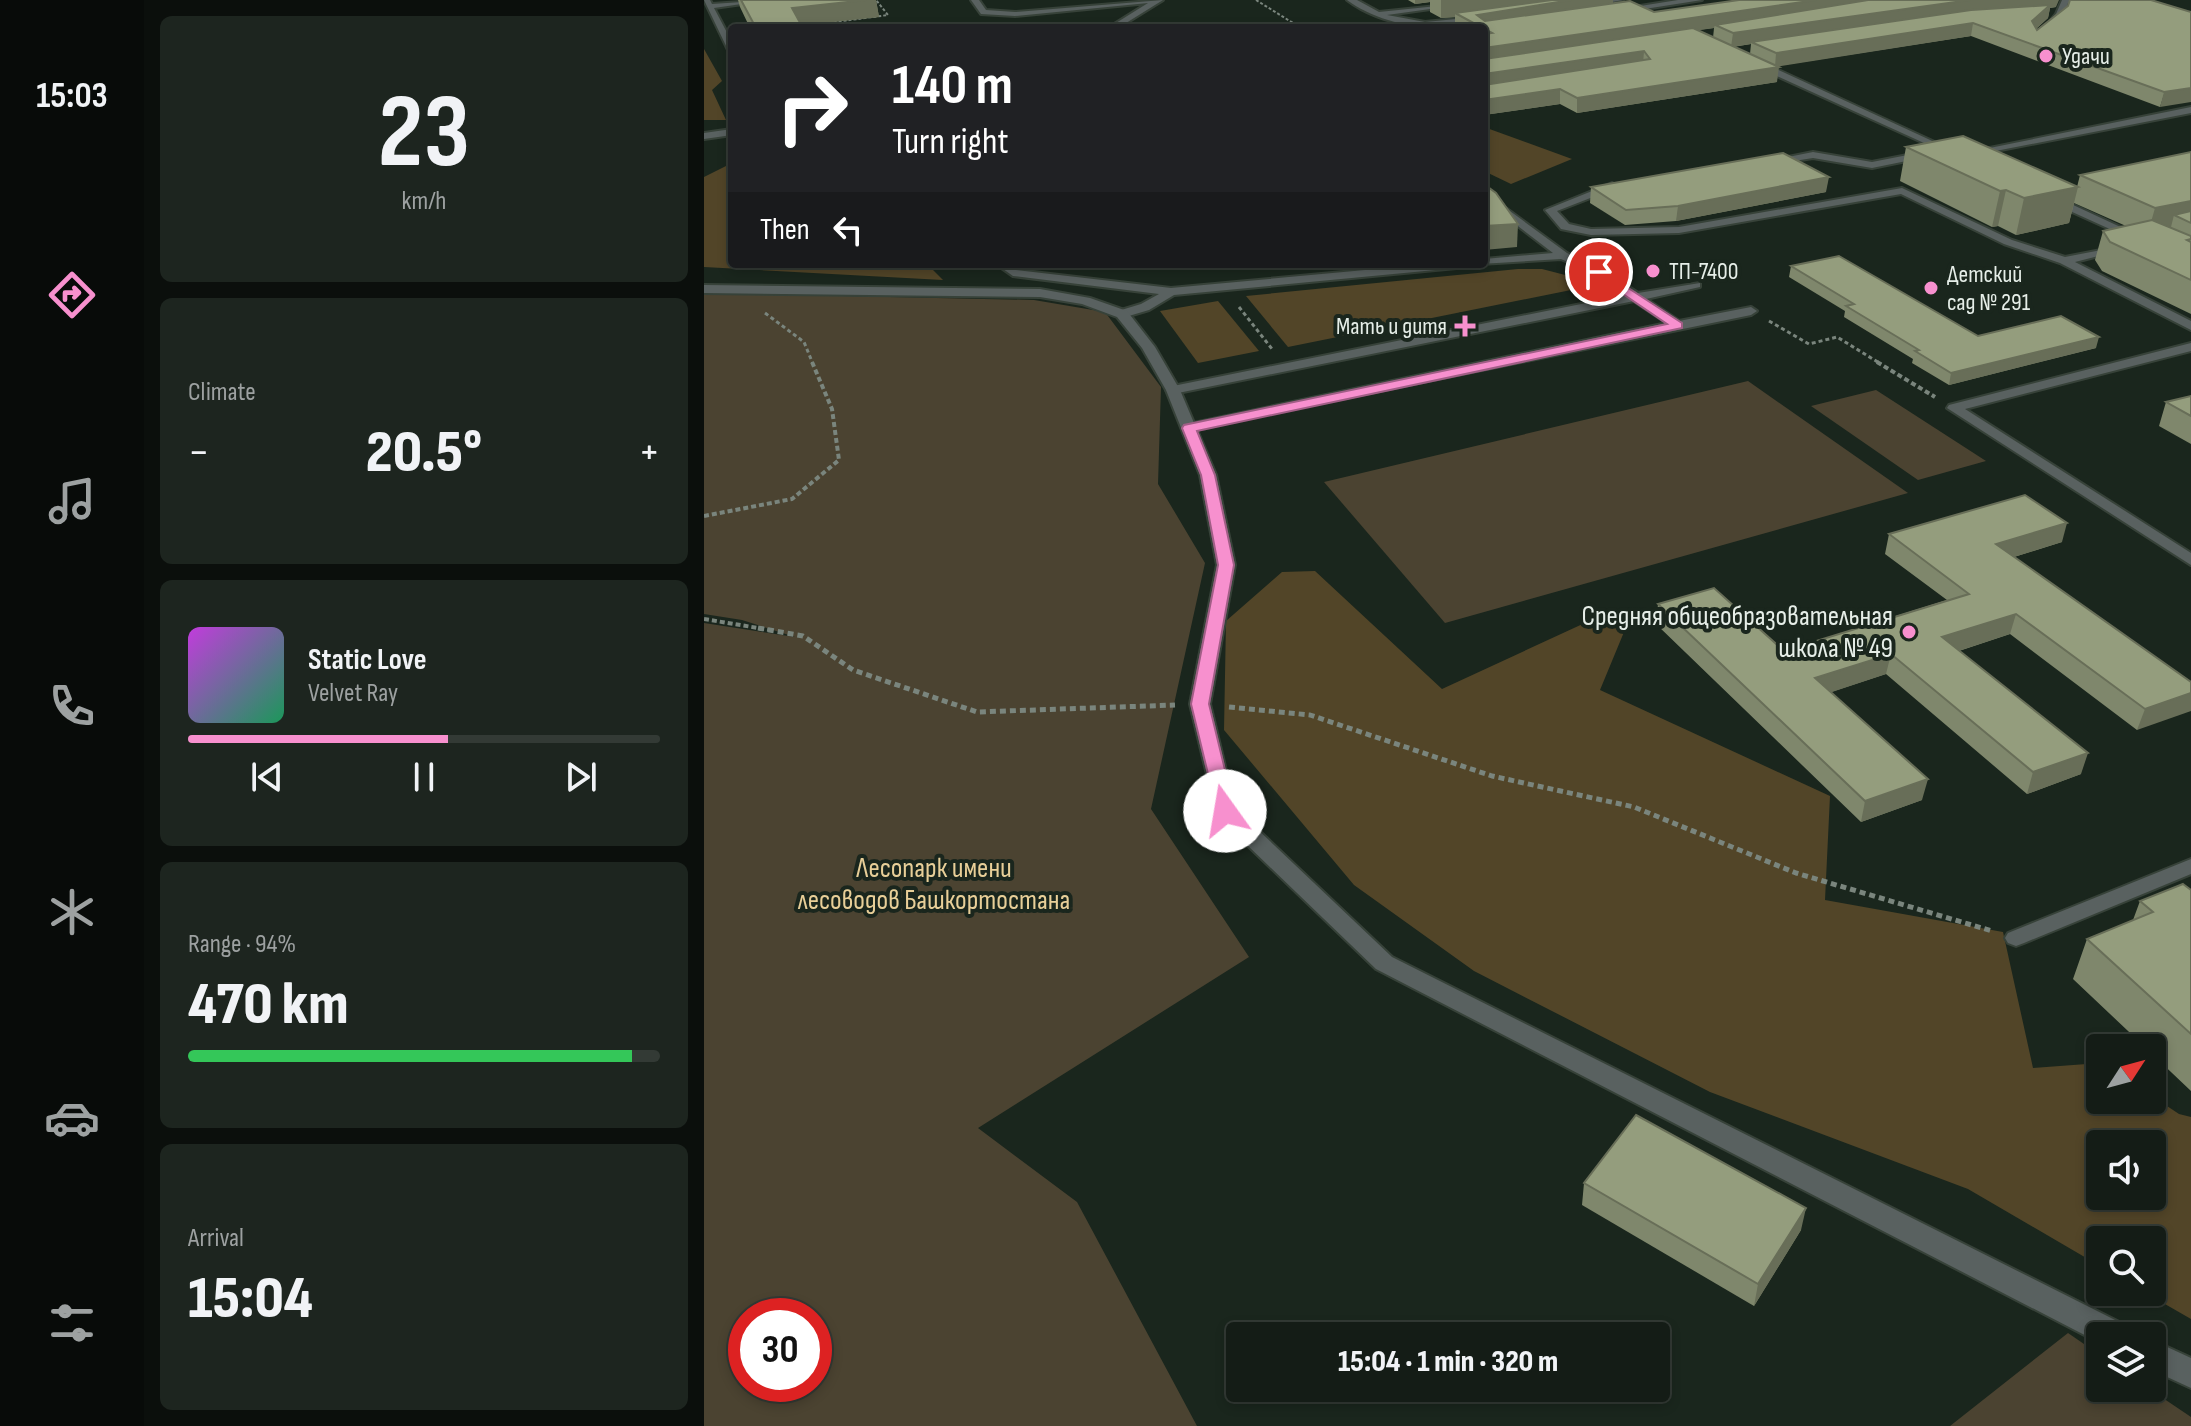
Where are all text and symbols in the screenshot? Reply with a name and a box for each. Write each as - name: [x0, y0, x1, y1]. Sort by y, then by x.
- place label: Удачи: [2062, 42, 2110, 71]
- marker: Удачи: [2037, 47, 2055, 65]
- text: 140 m: [892, 53, 1013, 120]
- icon: right: [760, 56, 864, 160]
- text: 23: [378, 71, 470, 196]
- text: 15:03: [36, 75, 108, 118]
- text: Turn right: [892, 121, 1009, 164]
- text: km/h: [402, 186, 446, 217]
- icon: left: [826, 208, 870, 252]
- text: Then: [760, 212, 810, 248]
- pin: [1565, 238, 1633, 306]
- icon: arrive: [1577, 250, 1621, 294]
- place label: ТП-7400: [1669, 257, 1739, 286]
- place label: Детский сад № 291: [1947, 260, 2031, 317]
- marker: ТП-7400: [1644, 262, 1662, 280]
- icon: directions: [44, 267, 100, 323]
- marker: Детский сад № 291: [1922, 279, 1940, 297]
- place label: Мать и дитя: [1336, 312, 1447, 341]
- marker: Мать и дитя: [1454, 315, 1476, 337]
- text: Climate: [188, 377, 256, 408]
- text: 20.5°: [366, 417, 482, 489]
- text: −: [188, 426, 210, 479]
- text: +: [638, 426, 660, 479]
- icon: music: [44, 473, 100, 529]
- place label: Средняя общеобразовательная школа № 49: [1581, 600, 1893, 665]
- marker: Средняя общеобразовательная школа № 49: [1900, 623, 1918, 641]
- text: Static Love: [308, 642, 427, 678]
- icon: phone: [44, 678, 100, 734]
- text: Velvet Ray: [308, 678, 398, 709]
- icon: previous: [245, 755, 289, 799]
- icon: pause: [402, 755, 446, 799]
- icon: next: [559, 755, 603, 799]
- position arrow: [1183, 769, 1267, 853]
- park label: Лесопарк имени лесоводов Башкортостана: [798, 852, 1070, 917]
- icon: climate: [44, 884, 100, 940]
- text: Range · 94%: [188, 929, 296, 960]
- text: 470 km: [188, 969, 349, 1041]
- north arrow: [2086, 1034, 2166, 1114]
- map controls: [2086, 1034, 2166, 1402]
- icon: car: [44, 1090, 100, 1146]
- button: sound: [2086, 1130, 2166, 1210]
- text: Arrival: [188, 1223, 244, 1254]
- button: search: [2086, 1226, 2166, 1306]
- text: 15:04: [188, 1263, 313, 1335]
- icon: filters: [44, 1295, 100, 1351]
- speed limit sign: 30: [728, 1298, 832, 1402]
- button: layers: [2086, 1322, 2166, 1402]
- text: 15:04 · 1 min · 320 m: [1338, 1344, 1558, 1380]

